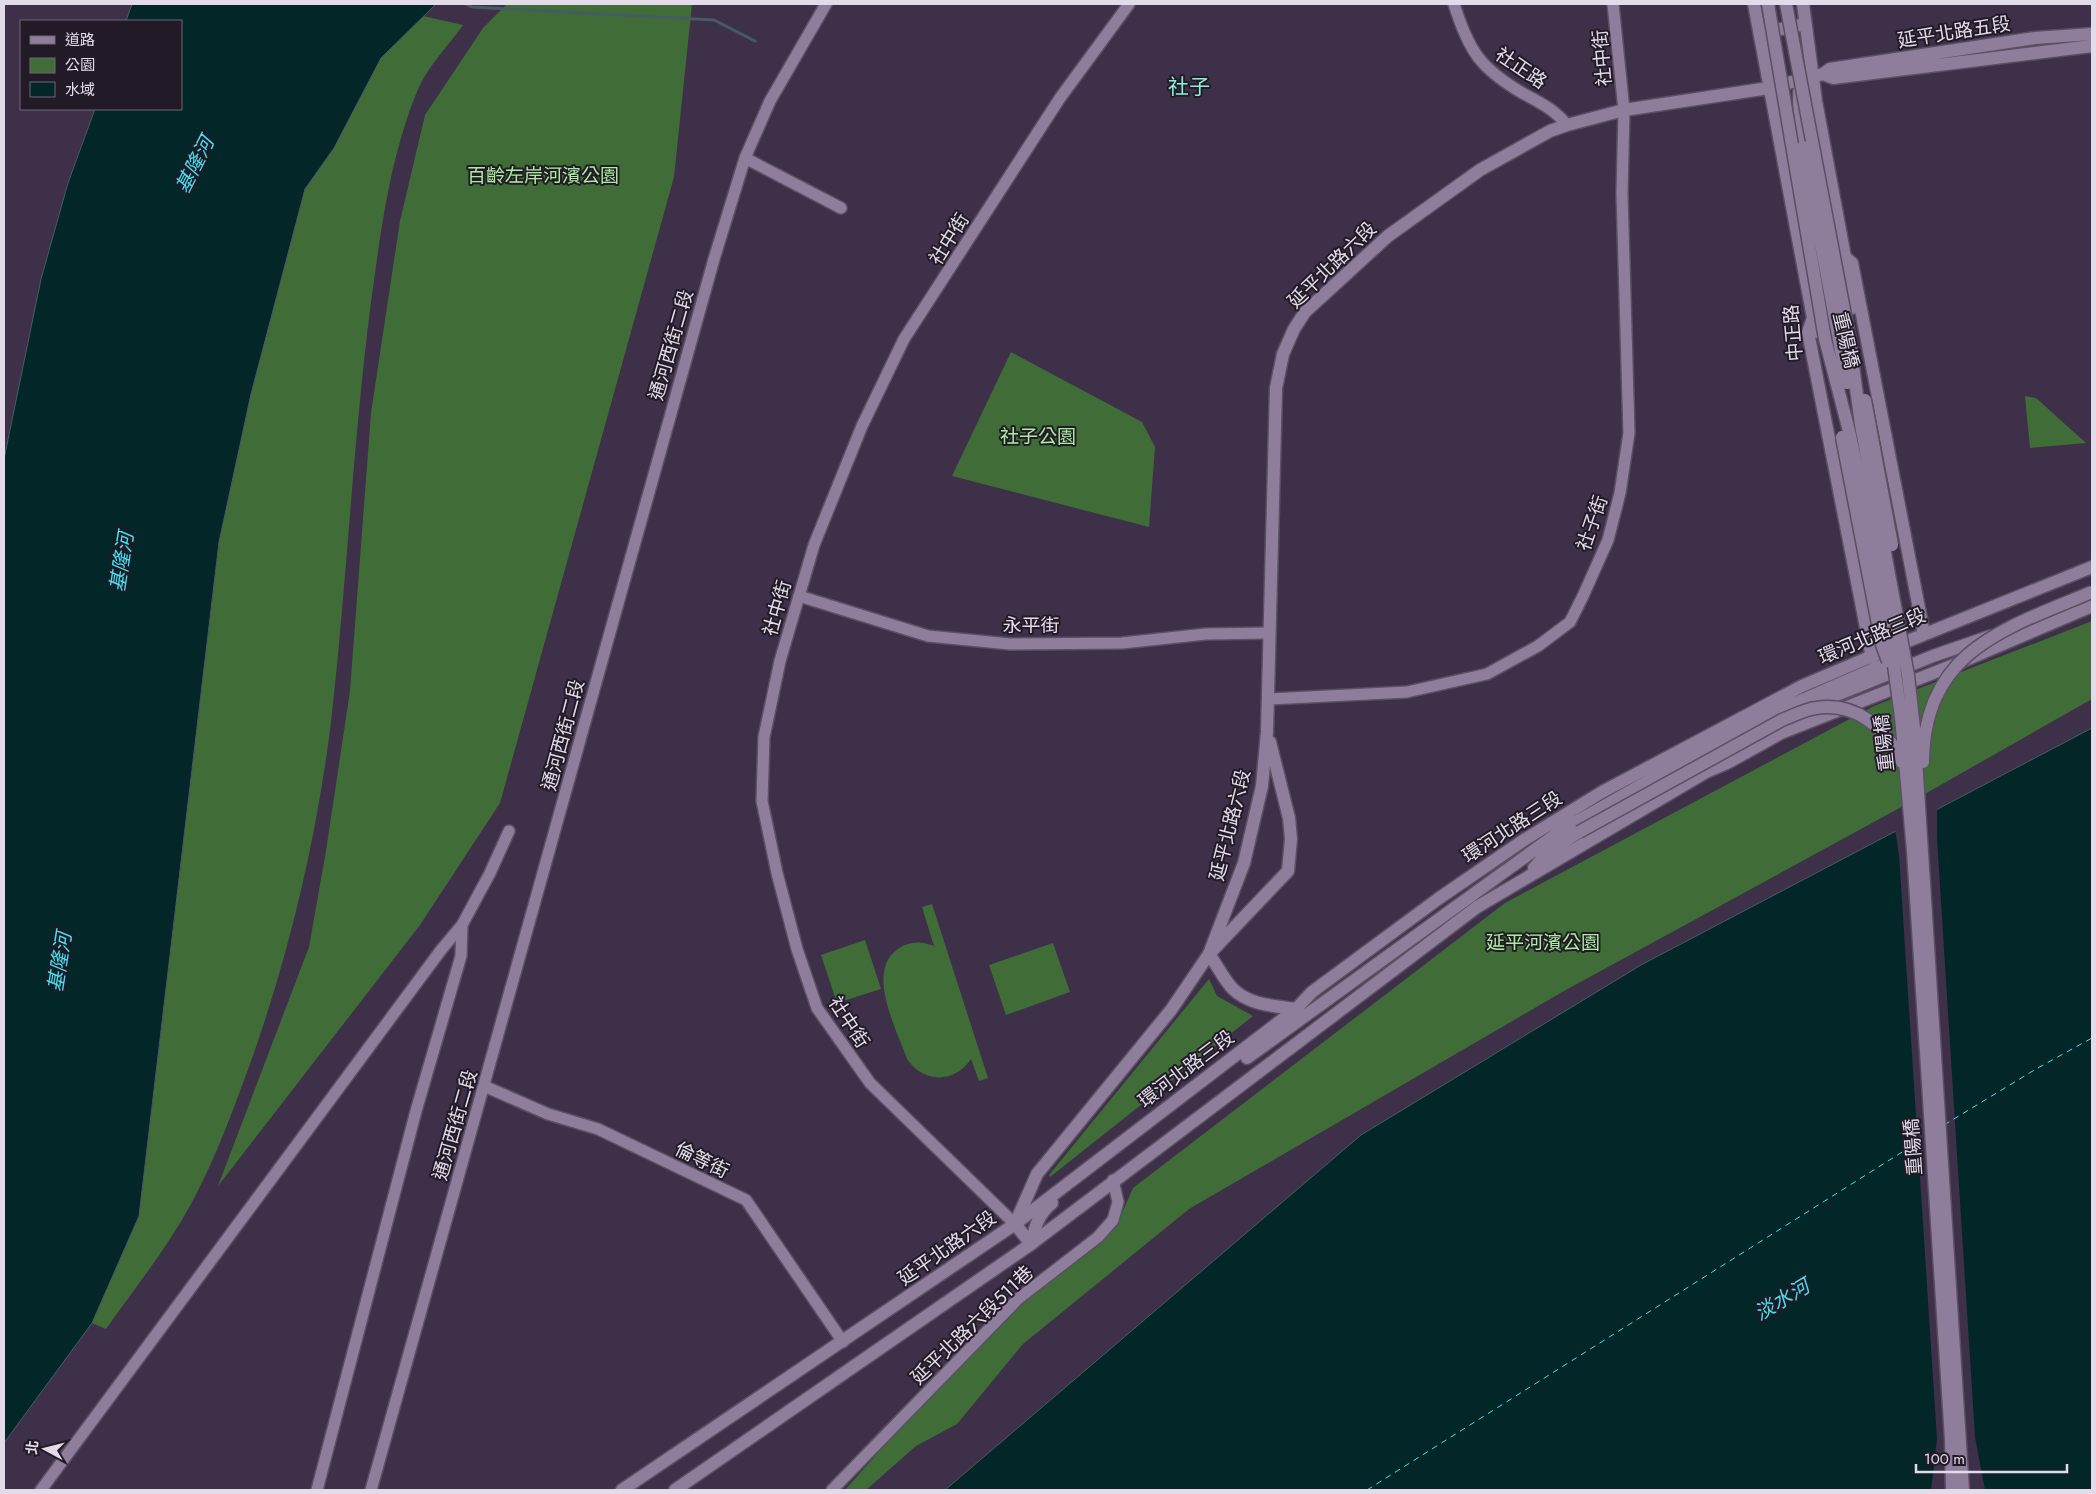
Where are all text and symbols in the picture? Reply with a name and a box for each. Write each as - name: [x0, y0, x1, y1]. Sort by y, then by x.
- street label: 延平北路五段: [1896, 10, 2012, 54]
- legend: [20, 20, 182, 110]
- street label: 社中街: [1586, 28, 1618, 88]
- text: 道路: [65, 29, 95, 51]
- street label: 社正路: [1490, 41, 1552, 95]
- text: 公園: [65, 54, 95, 76]
- district label: 社子: [1168, 72, 1210, 102]
- text: 水域: [65, 79, 95, 101]
- water label: 基隆河: [168, 128, 223, 198]
- park label: 百齡左岸河濱公園: [467, 162, 619, 189]
- street label: 社中街: [922, 208, 976, 270]
- street label: 延平北路六段: [1282, 216, 1382, 314]
- street label: 通河西街二段: [642, 286, 700, 404]
- street label: 中正路: [1777, 303, 1809, 363]
- street label: 重陽橋: [1826, 309, 1866, 371]
- park label: 社子公園: [1000, 423, 1076, 450]
- street label: 社子街: [1570, 492, 1614, 554]
- water label: 基隆河: [103, 526, 142, 594]
- street label: 社中街: [756, 577, 798, 639]
- street label: 環河北路三段: [1814, 601, 1930, 671]
- street label: 永平街: [1002, 612, 1060, 639]
- street label: 通河西街二段: [535, 676, 591, 794]
- street label: 重陽橋: [1868, 713, 1900, 773]
- street label: 延平北路六段: [1203, 766, 1257, 884]
- street label: 環河北路三段: [1457, 785, 1567, 869]
- water label: 基隆河: [41, 926, 80, 994]
- park label: 延平河濱公園: [1486, 929, 1600, 956]
- street label: 社中街: [822, 991, 876, 1053]
- street label: 環河北路三段: [1132, 1024, 1240, 1114]
- street label: 通河西街二段: [426, 1066, 484, 1184]
- street label: 重陽橋: [1898, 1118, 1928, 1176]
- street label: 倫等街: [670, 1135, 734, 1185]
- street label: 延平北路六段: [893, 1204, 1001, 1292]
- street label: 延平北路六段511巷: [905, 1259, 1039, 1391]
- water label: 淡水河: [1749, 1270, 1819, 1328]
- north arrow: [20, 1424, 70, 1474]
- text: 北: [21, 1439, 43, 1456]
- scale bar: [1916, 1442, 2067, 1474]
- text: 100 m: [1924, 1448, 1965, 1470]

